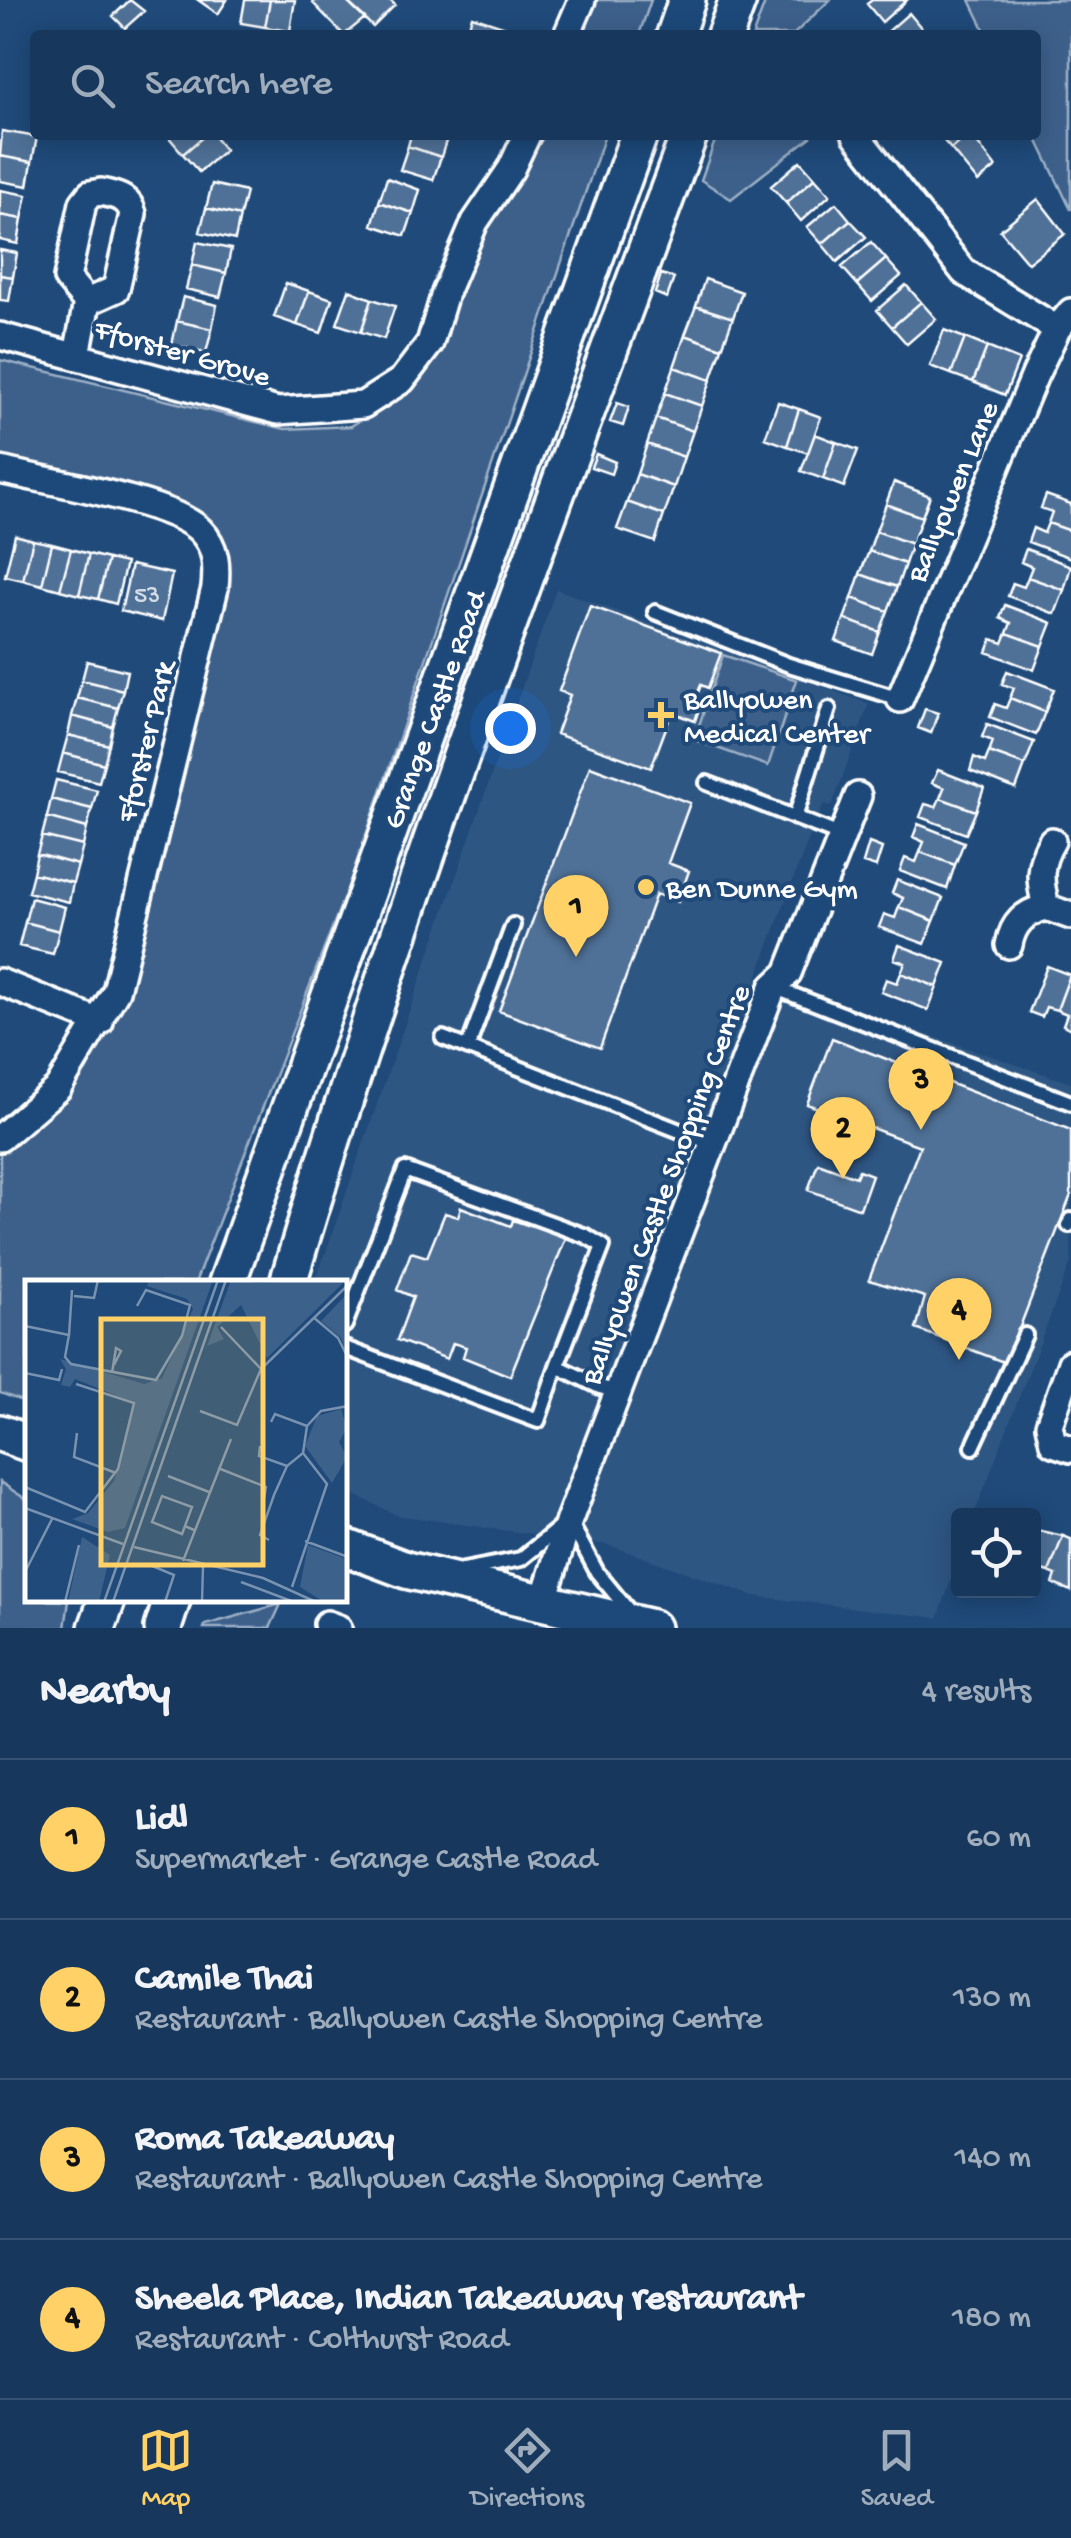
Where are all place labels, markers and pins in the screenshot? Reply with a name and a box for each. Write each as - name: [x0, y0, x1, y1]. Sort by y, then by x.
- place label: Ballyowen Medical Center: [683, 685, 872, 754]
- marker: Ballyowen Medical Center: [648, 702, 674, 728]
- pin: 1: [544, 874, 608, 957]
- place label: Ben Dunne Gym: [665, 874, 858, 909]
- marker: Ben Dunne Gym: [635, 876, 657, 898]
- pin: 3: [888, 1048, 954, 1130]
- pin: 2: [810, 1096, 876, 1179]
- pin: 4: [926, 1278, 992, 1360]

